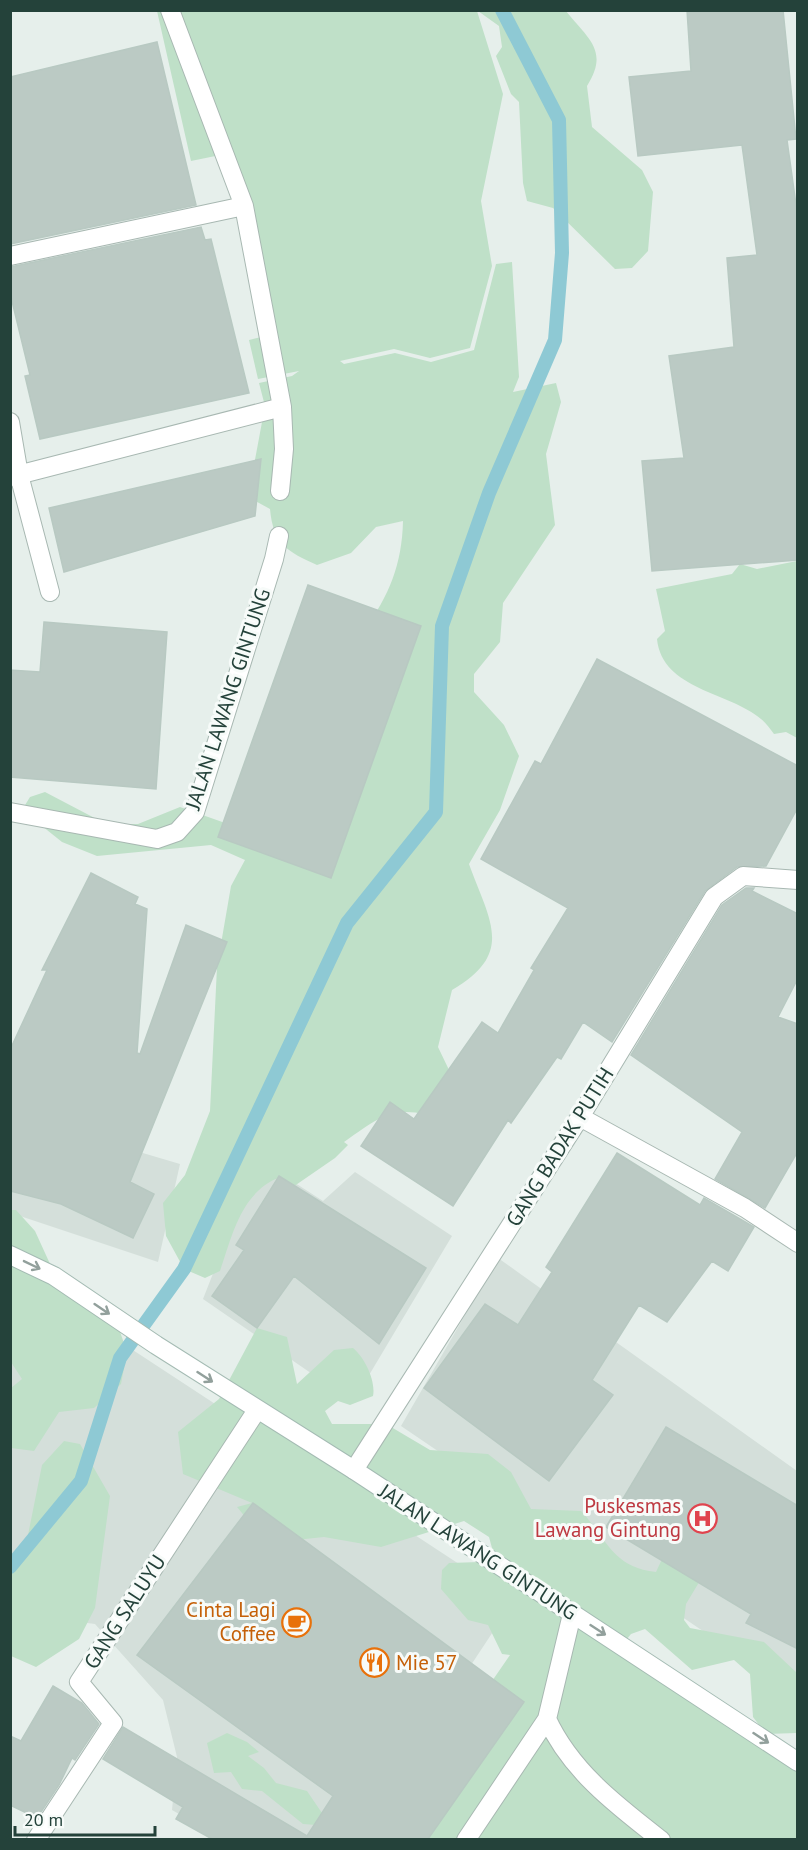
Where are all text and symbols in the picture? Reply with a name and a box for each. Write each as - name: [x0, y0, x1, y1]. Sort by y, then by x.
- street label: JALAN LAWANG GINTUNG: [179, 585, 276, 814]
- street label: GANG BADAK PUTIH: [500, 1062, 619, 1231]
- one-way arrow: [23, 1260, 41, 1272]
- one-way arrow: [94, 1303, 110, 1315]
- one-way arrow: [196, 1371, 213, 1383]
- street label: JALAN LAWANG GINTUNG: [373, 1477, 583, 1626]
- place label: Puskesmas Lawang Gintung: [535, 1492, 681, 1543]
- hospital icon: Puskesmas Lawang Gintung: [686, 1502, 718, 1534]
- street label: GANG SALUYU: [78, 1549, 172, 1674]
- place label: Cinta Lagi Coffee: [186, 1596, 276, 1647]
- cafe icon: Cinta Lagi Coffee: [281, 1606, 313, 1638]
- one-way arrow: [589, 1625, 606, 1637]
- restaurant icon: Mie 57: [359, 1647, 391, 1679]
- place label: Mie 57: [396, 1649, 457, 1676]
- one-way arrow: [752, 1732, 769, 1744]
- scale bar: [15, 1799, 154, 1837]
- text: 20 m: [24, 1808, 63, 1831]

